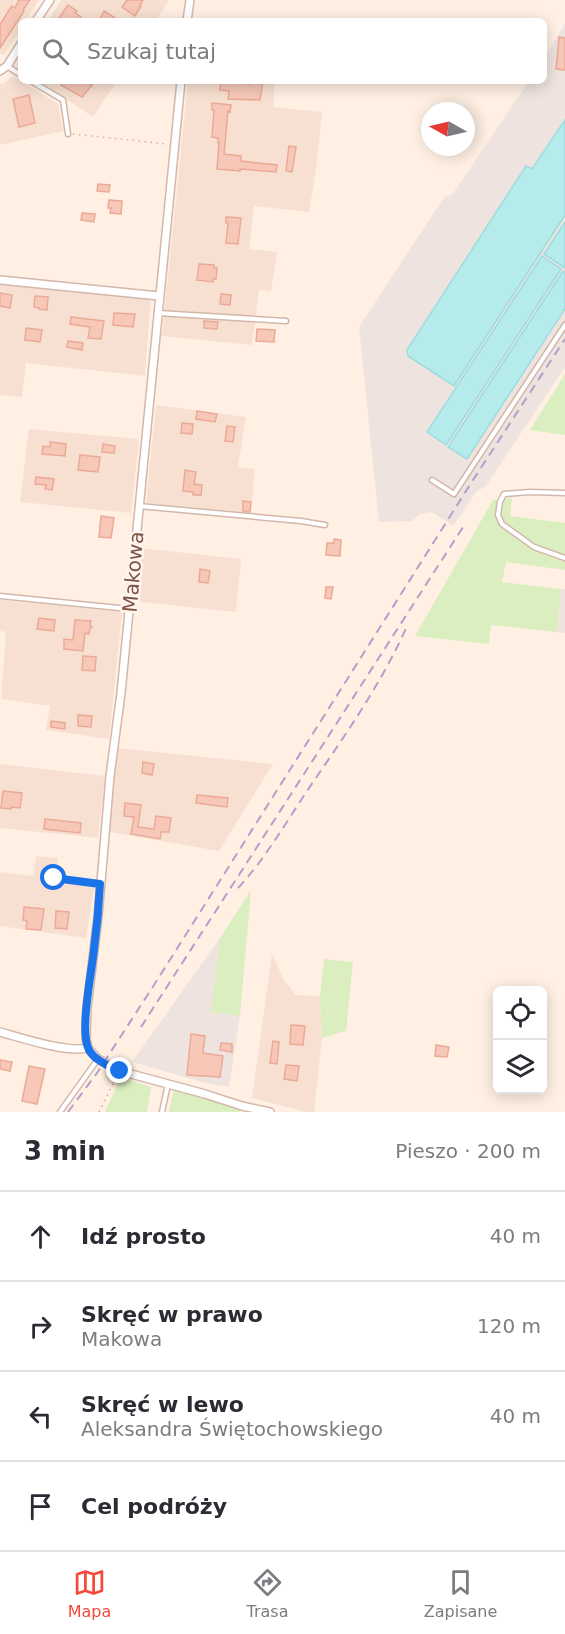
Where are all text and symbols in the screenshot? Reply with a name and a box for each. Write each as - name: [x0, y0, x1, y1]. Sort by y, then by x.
- search box: [18, 18, 547, 84]
- icon: search: [39, 35, 72, 68]
- text: Szukaj tutaj: [87, 39, 216, 64]
- north arrow: [421, 102, 475, 156]
- street label: Makowa: [118, 530, 148, 614]
- route start: [40, 864, 66, 890]
- map controls: [493, 986, 547, 1094]
- button: locate: [493, 986, 547, 1040]
- button: layers: [493, 1040, 547, 1094]
- route end: [106, 1057, 132, 1083]
- text: 3 min: [24, 1136, 106, 1166]
- text: Pieszo · 200 m: [395, 1139, 541, 1163]
- icon: ahead: [24, 1220, 57, 1253]
- text: Idź prosto: [81, 1224, 206, 1249]
- text: 40 m: [490, 1224, 541, 1248]
- text: Skręć w prawo: [81, 1302, 263, 1327]
- icon: right: [24, 1310, 57, 1343]
- text: 120 m: [477, 1314, 541, 1338]
- text: Makowa: [81, 1327, 162, 1351]
- text: Skręć w lewo: [81, 1392, 244, 1417]
- icon: left: [24, 1400, 57, 1433]
- text: 40 m: [490, 1404, 541, 1428]
- text: Aleksandra Świętochowskiego: [81, 1417, 383, 1441]
- icon: arrive: [24, 1490, 57, 1523]
- text: Cel podróży: [81, 1494, 227, 1519]
- tab: Mapa: [68, 1566, 111, 1621]
- tab: Trasa: [247, 1566, 289, 1621]
- tab: Zapisane: [424, 1566, 497, 1621]

